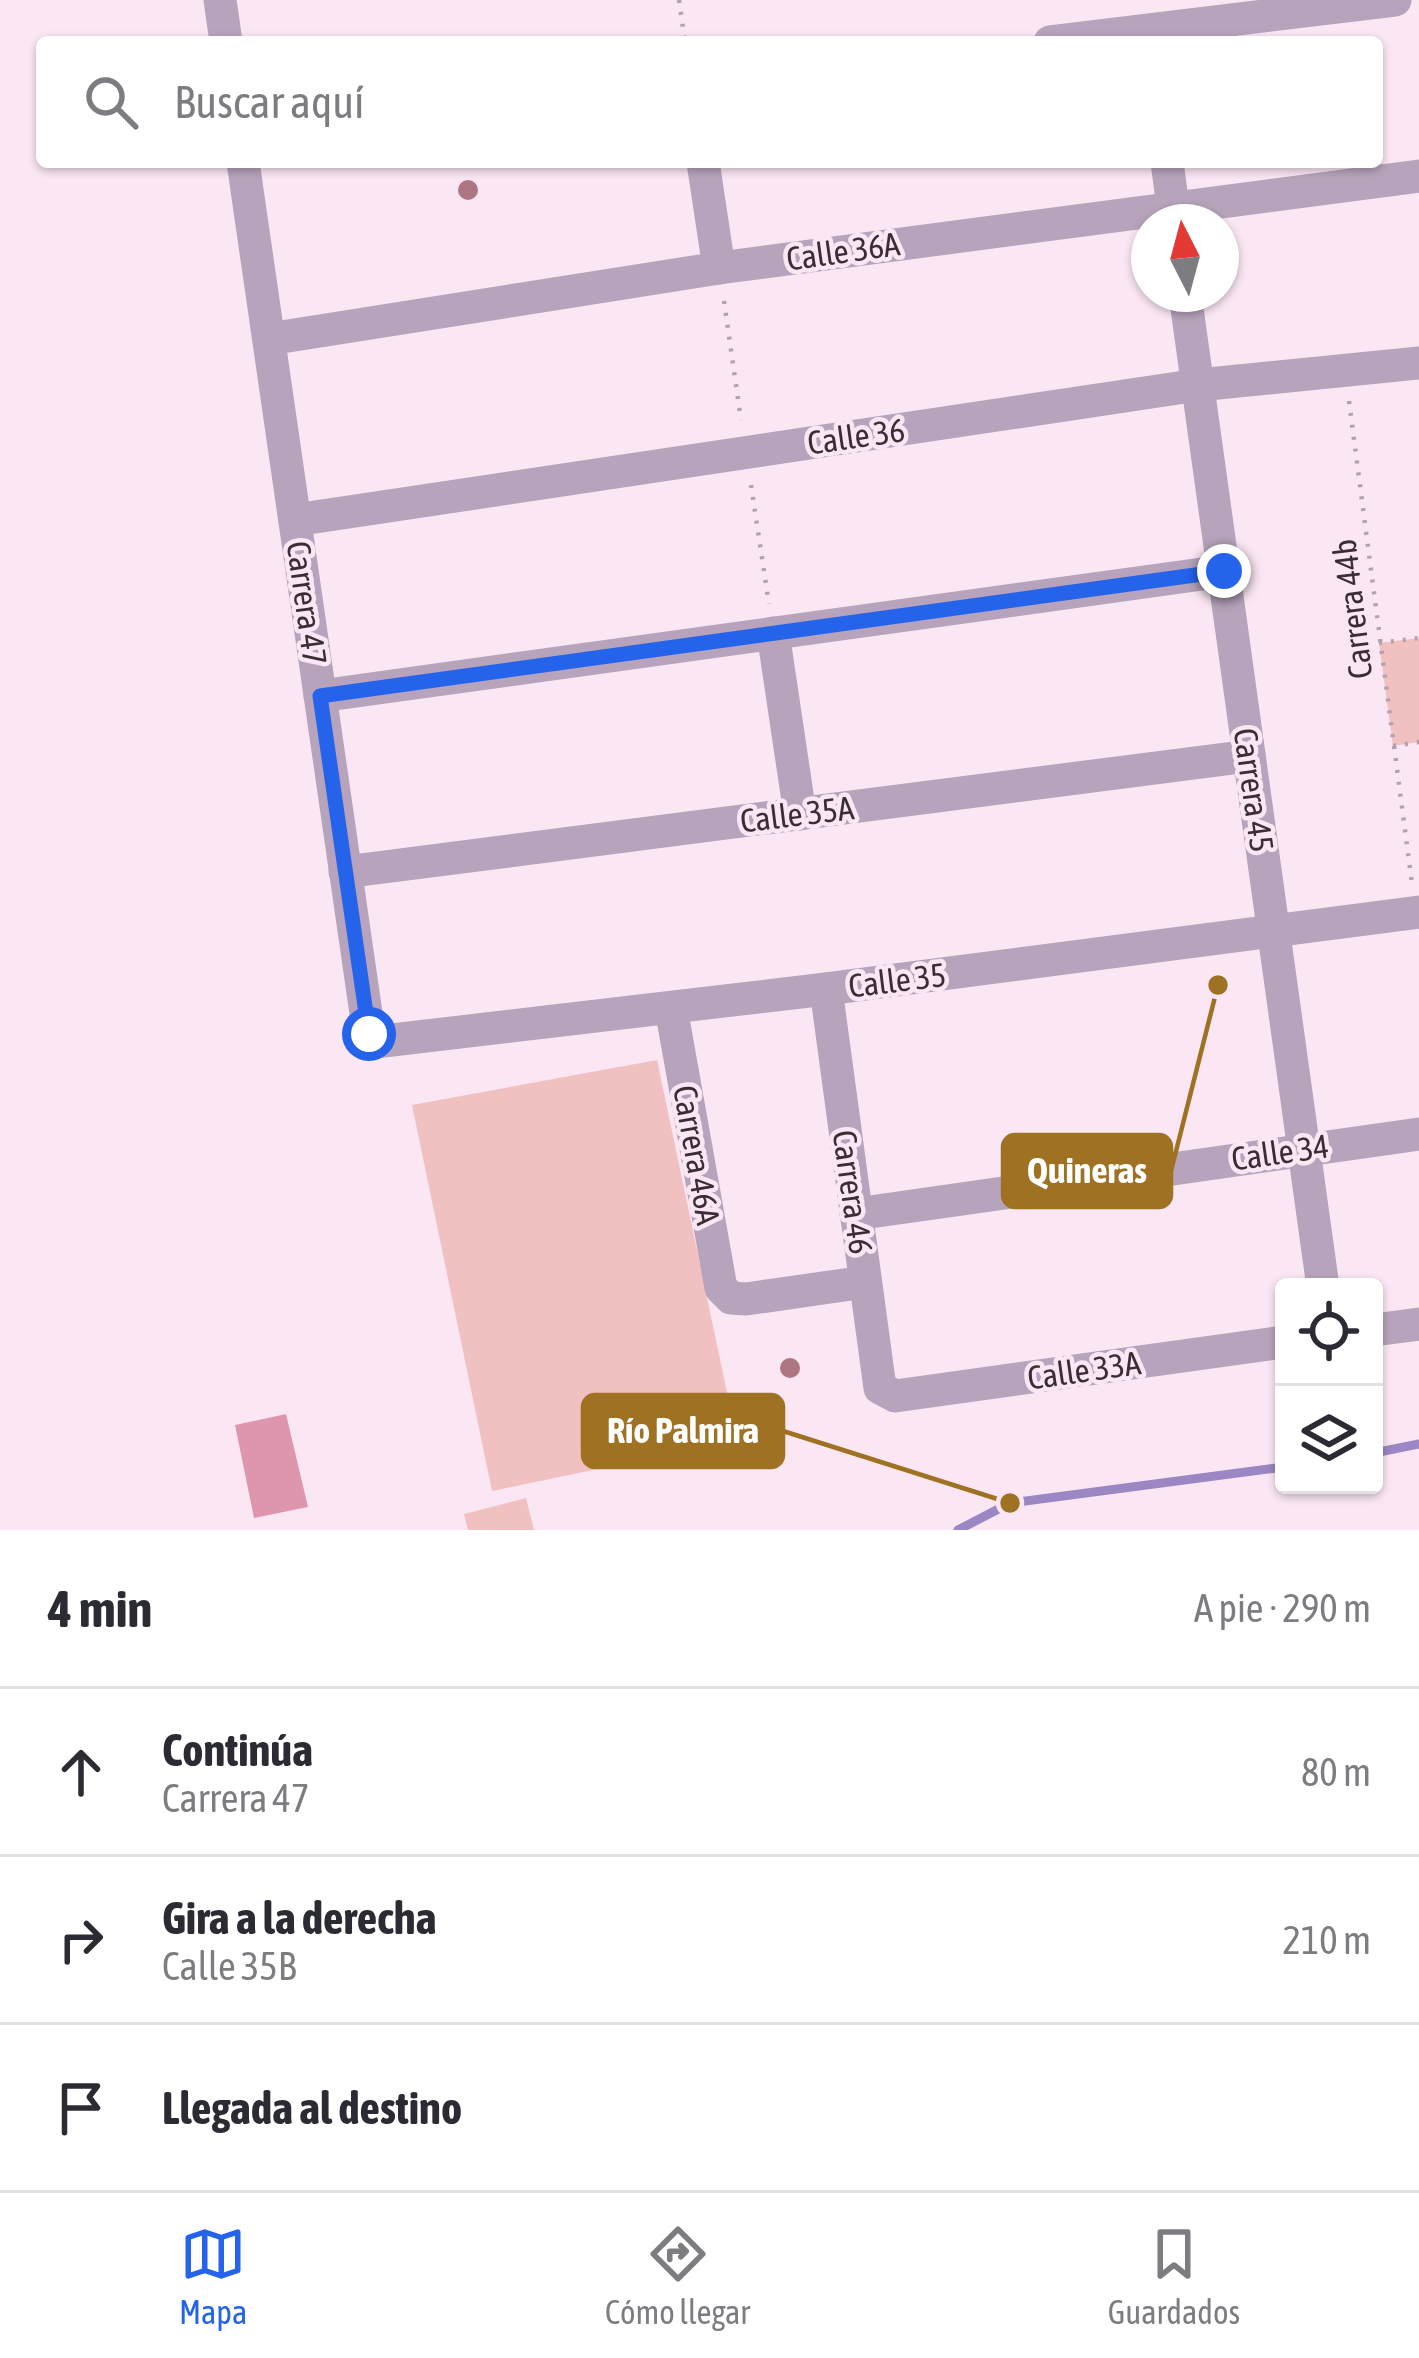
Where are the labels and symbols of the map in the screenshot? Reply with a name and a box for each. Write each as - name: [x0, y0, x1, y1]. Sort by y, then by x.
- north arrow: [1131, 204, 1239, 312]
- street label: Calle 36A: [784, 224, 903, 278]
- street label: Calle 36: [805, 410, 907, 462]
- street label: Carrera 44b: [1325, 537, 1379, 681]
- street label: Carrera 47: [280, 539, 334, 667]
- route end: [1197, 544, 1251, 598]
- street label: Carrera 45: [1227, 726, 1281, 854]
- street label: Calle 35A: [738, 788, 857, 840]
- street label: Calle 35: [846, 955, 948, 1005]
- route start: [342, 1007, 396, 1061]
- street label: Carrera 46A: [666, 1082, 728, 1228]
- street label: Calle 34: [1229, 1126, 1331, 1178]
- street label: Carrera 46: [826, 1128, 880, 1256]
- callout: Quineras: [1003, 1135, 1171, 1207]
- text: Quineras: [1027, 1149, 1147, 1191]
- street label: Calle 33A: [1025, 1343, 1144, 1397]
- callout: Río Palmira: [583, 1395, 783, 1467]
- text: Río Palmira: [607, 1409, 759, 1451]

